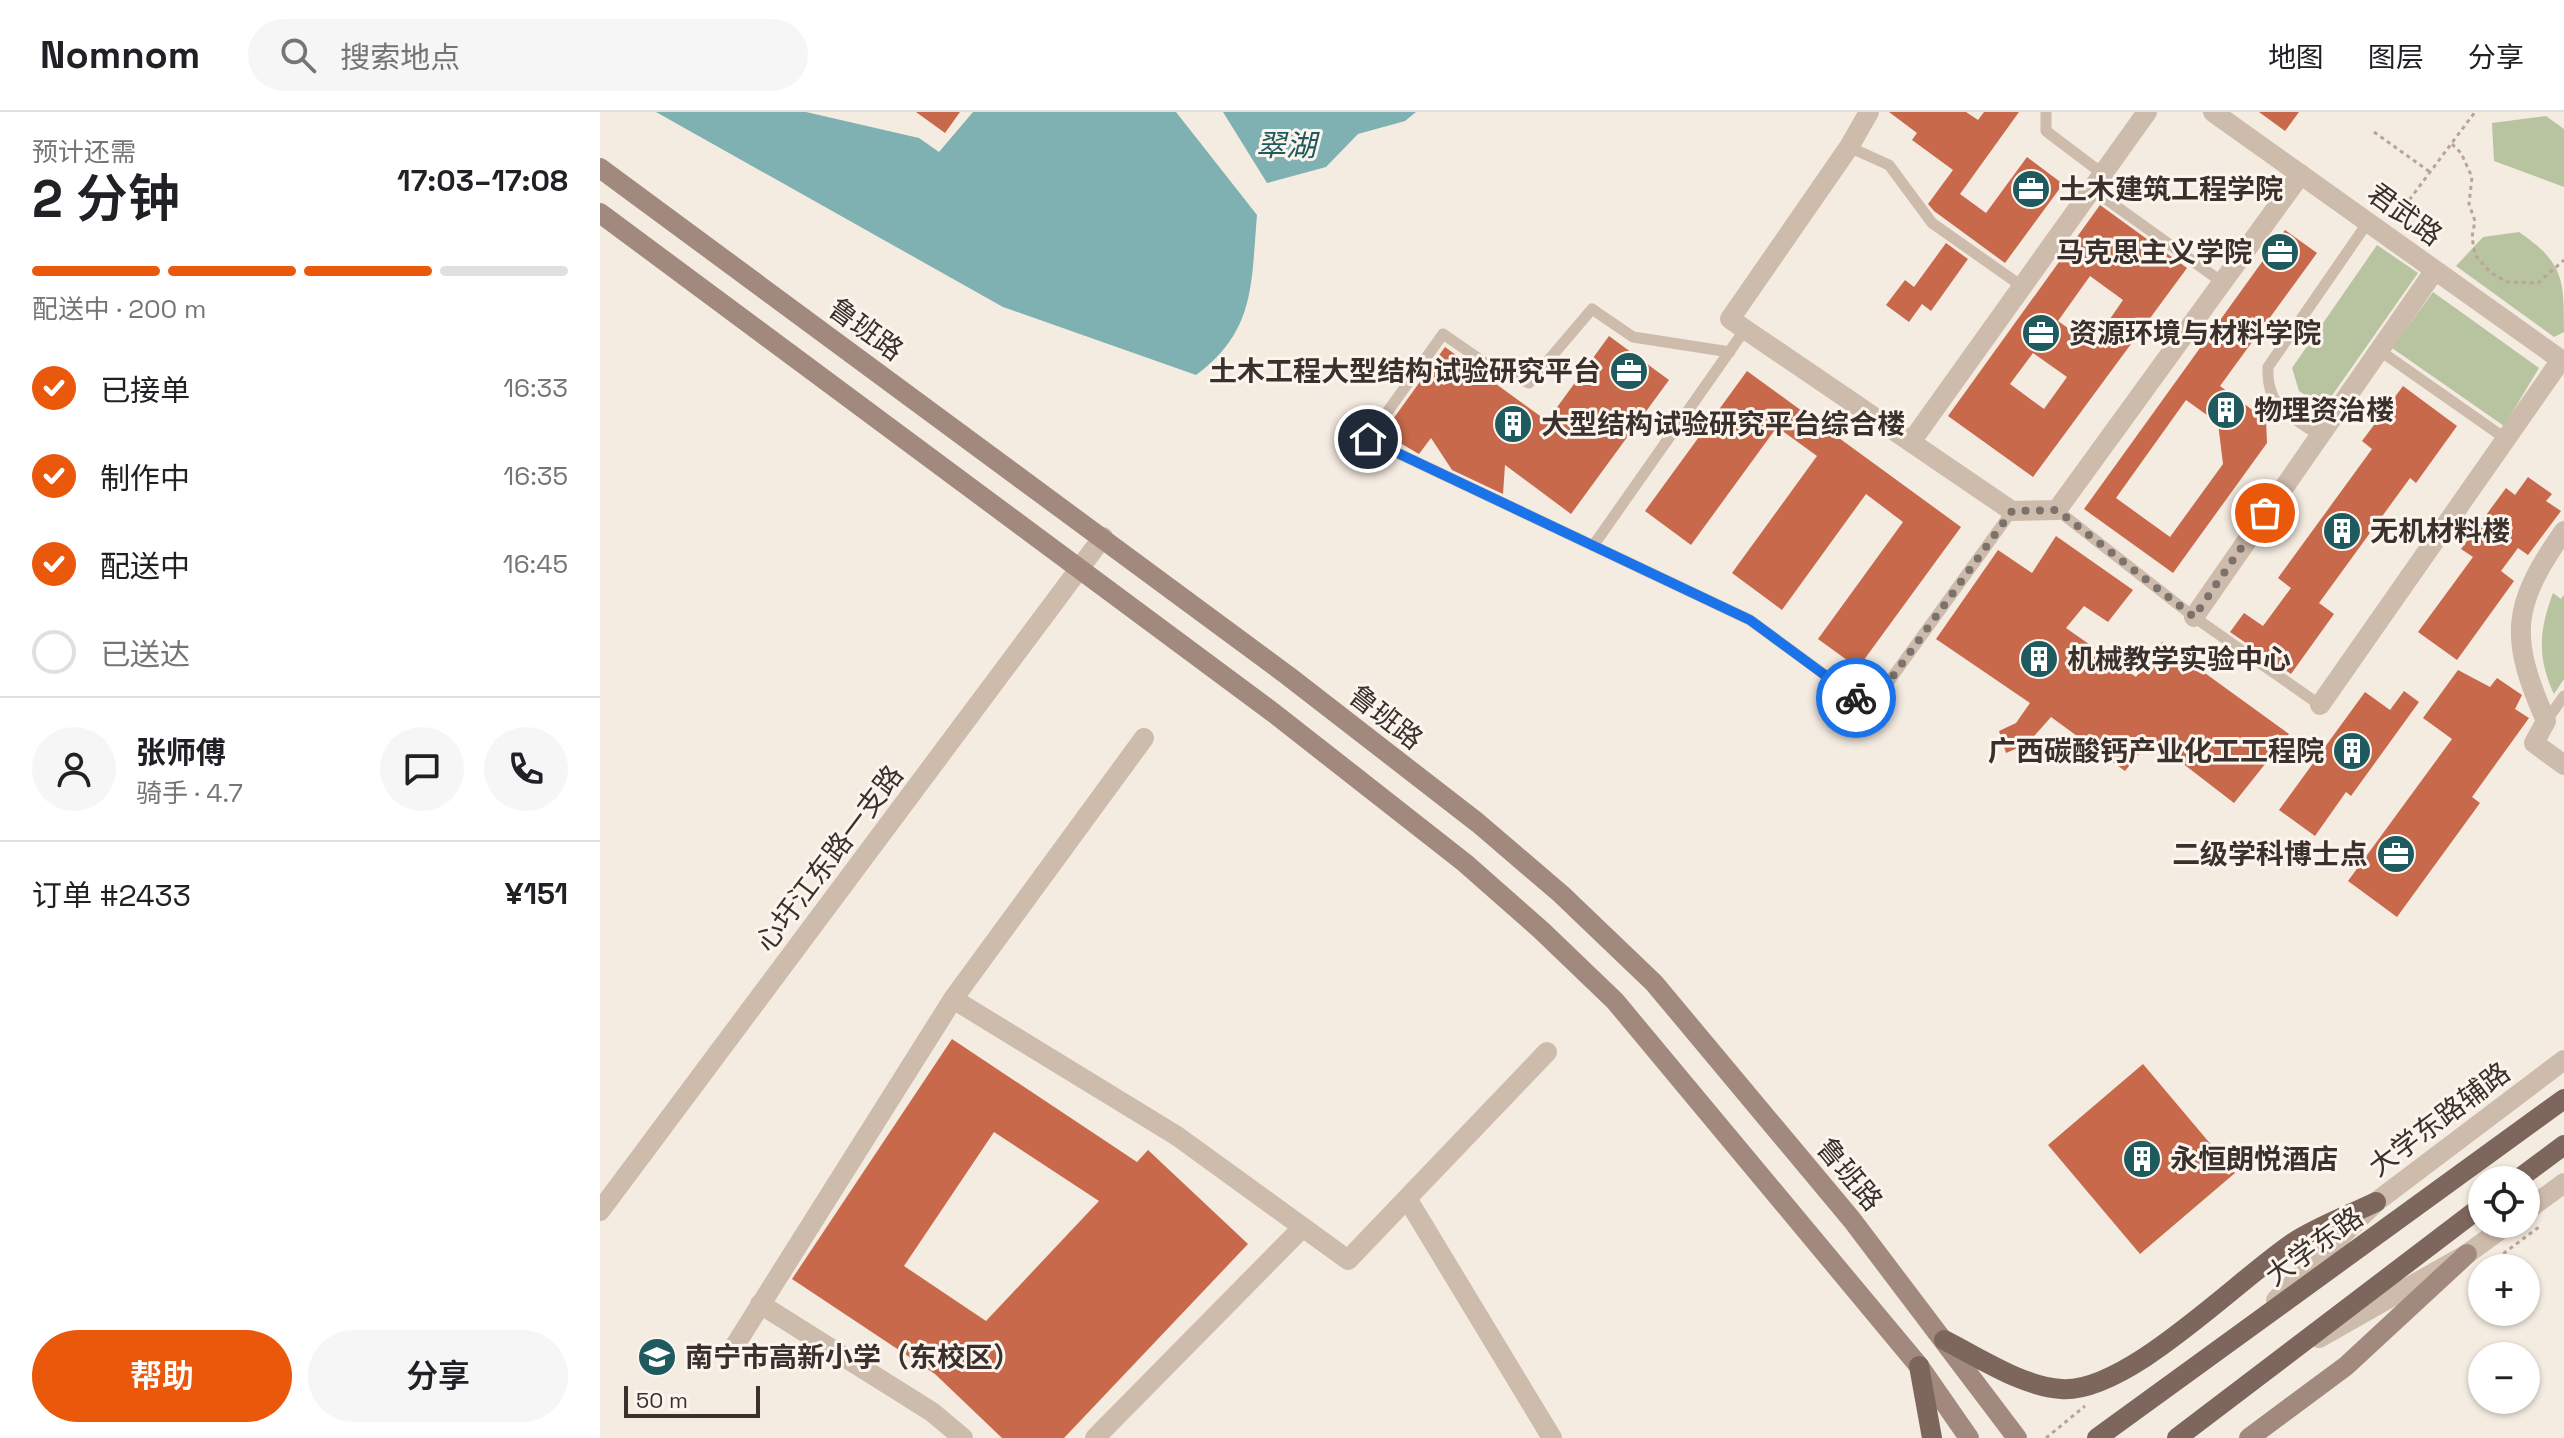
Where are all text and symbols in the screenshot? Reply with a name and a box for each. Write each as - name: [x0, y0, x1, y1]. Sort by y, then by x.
- search box: [248, 19, 808, 91]
- text: Nomnom: [40, 31, 200, 79]
- icon: search: [276, 33, 320, 77]
- text: 搜索地点: [340, 38, 460, 77]
- text: 地图: [2268, 39, 2324, 75]
- text: 图层: [2368, 39, 2424, 75]
- text: 分享: [2468, 39, 2524, 75]
- water label: 翠湖: [1256, 126, 1320, 165]
- text: 预计还需: [32, 135, 136, 169]
- text: 17:03–17:08: [397, 161, 568, 200]
- text: 2 分钟: [32, 166, 180, 232]
- office icon: 土木建筑工程学院: [2010, 168, 2052, 210]
- place label: 土木建筑工程学院: [2059, 171, 2283, 207]
- street label: 君武路: [2360, 175, 2450, 253]
- office icon: 马克思主义学院: [2259, 231, 2301, 273]
- place label: 马克思主义学院: [2056, 234, 2252, 270]
- street label: 鲁班路: [821, 290, 911, 368]
- text: 配送中 · 200 m: [32, 292, 206, 326]
- office icon: 资源环境与材料学院: [2020, 312, 2062, 354]
- place label: 资源环境与材料学院: [2069, 315, 2321, 351]
- office icon: 土木工程大型结构试验研究平台: [1608, 350, 1650, 392]
- place label: 土木工程大型结构试验研究平台: [1209, 353, 1601, 389]
- icon: check: [32, 366, 76, 410]
- text: 已接单: [100, 371, 190, 410]
- text: 16:33: [503, 371, 568, 405]
- building icon: 物理资治楼: [2205, 389, 2247, 431]
- place label: 物理资治楼: [2254, 392, 2394, 428]
- building icon: 大型结构试验研究平台综合楼: [1492, 403, 1534, 445]
- pin: [1334, 405, 1402, 473]
- place label: 大型结构试验研究平台综合楼: [1541, 406, 1905, 442]
- icon: home: [1346, 417, 1390, 461]
- icon: check: [32, 454, 76, 498]
- text: 制作中: [100, 459, 190, 498]
- text: 16:35: [503, 459, 568, 493]
- pin: [2231, 479, 2299, 547]
- icon: bag: [2243, 491, 2287, 535]
- building icon: 无机材料楼: [2321, 510, 2363, 552]
- place label: 无机材料楼: [2370, 513, 2510, 549]
- icon: check: [32, 542, 76, 586]
- text: 配送中: [100, 547, 190, 586]
- text: 16:45: [503, 547, 568, 581]
- text: 已送达: [100, 635, 190, 674]
- building icon: 机械教学实验中心: [2018, 638, 2060, 680]
- place label: 机械教学实验中心: [2067, 641, 2291, 677]
- courier: [1816, 658, 1896, 738]
- icon: bike: [1834, 676, 1878, 720]
- street label: 鲁班路: [1342, 677, 1430, 757]
- button: person: [32, 727, 116, 811]
- button: chat: [380, 727, 464, 811]
- button: phone: [484, 727, 568, 811]
- building icon: 广西碳酸钙产业化工工程院: [2331, 730, 2373, 772]
- text: 张师傅: [136, 733, 226, 772]
- place label: 广西碳酸钙产业化工工程院: [1988, 733, 2324, 769]
- street label: 心圩江东路一支路: [747, 758, 911, 958]
- text: 骑手 · 4.7: [136, 776, 243, 810]
- office icon: 二级学科博士点: [2375, 833, 2417, 875]
- place label: 二级学科博士点: [2172, 836, 2368, 872]
- text: ¥151: [505, 874, 568, 913]
- text: 订单 #2433: [32, 876, 191, 915]
- street label: 大学东路辅路: [2361, 1054, 2517, 1184]
- street label: 鲁班路: [1809, 1130, 1891, 1218]
- building icon: 永恒朗悦酒店: [2121, 1138, 2163, 1180]
- place label: 永恒朗悦酒店: [2170, 1141, 2338, 1177]
- map controls: [2468, 1166, 2540, 1414]
- button: locate: [2468, 1166, 2540, 1238]
- street label: 大学东路: [2258, 1199, 2370, 1293]
- button: +: [2468, 1254, 2540, 1326]
- button: 帮助: [32, 1330, 292, 1422]
- button: 分享: [308, 1330, 568, 1422]
- school or university icon: 南宁市高新小学（东校区）: [636, 1336, 678, 1378]
- place label: 南宁市高新小学（东校区）: [685, 1339, 1021, 1375]
- button: −: [2468, 1342, 2540, 1414]
- scale bar: [624, 1382, 760, 1418]
- text: 50 m: [636, 1386, 688, 1414]

